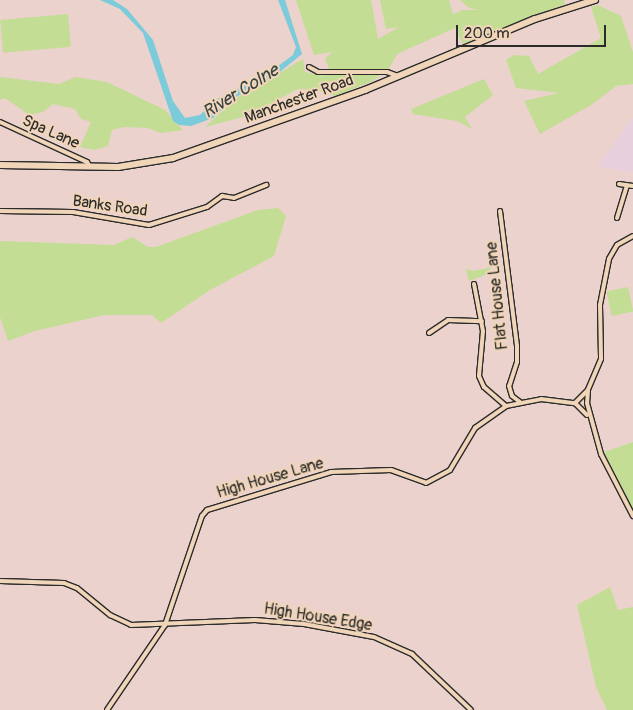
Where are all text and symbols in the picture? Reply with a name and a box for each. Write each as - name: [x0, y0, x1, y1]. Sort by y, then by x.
- scale bar: [458, 15, 608, 47]
- text: 200 m: [464, 24, 509, 43]
- water label: River Colne: [199, 60, 283, 124]
- street label: Manchester Road: [242, 70, 356, 128]
- street label: Spa Lane: [19, 111, 83, 153]
- street label: Banks Road: [71, 191, 149, 221]
- street label: Flat House Lane: [482, 241, 512, 351]
- street label: High House Lane: [214, 454, 326, 502]
- street label: High House Edge: [262, 599, 374, 635]

